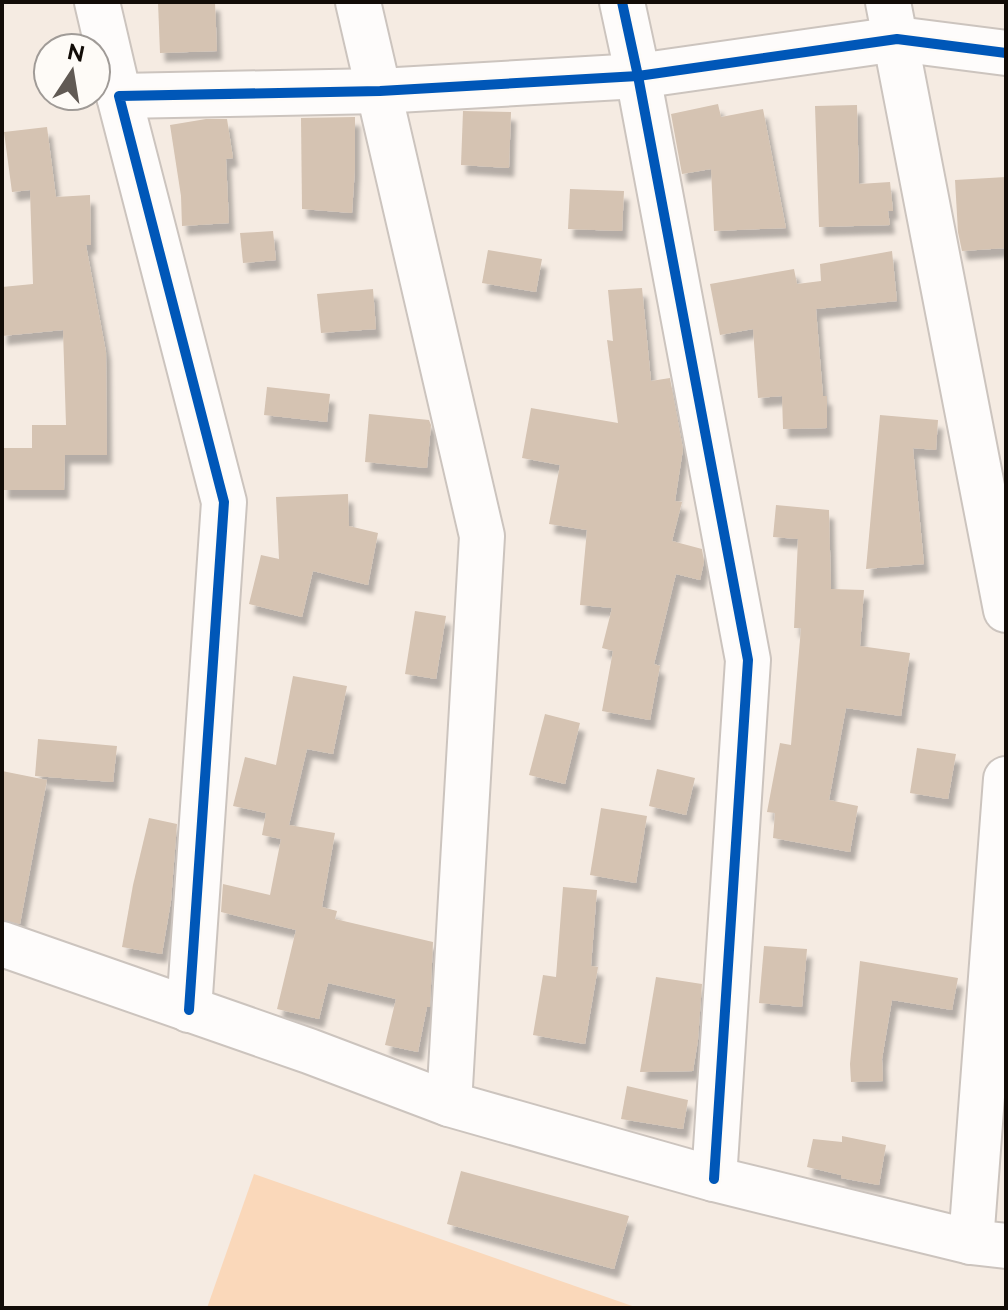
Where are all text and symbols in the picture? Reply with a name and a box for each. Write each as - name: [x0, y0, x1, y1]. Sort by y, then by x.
- north arrow: [32, 32, 112, 112]
- text: N: [65, 38, 87, 67]

